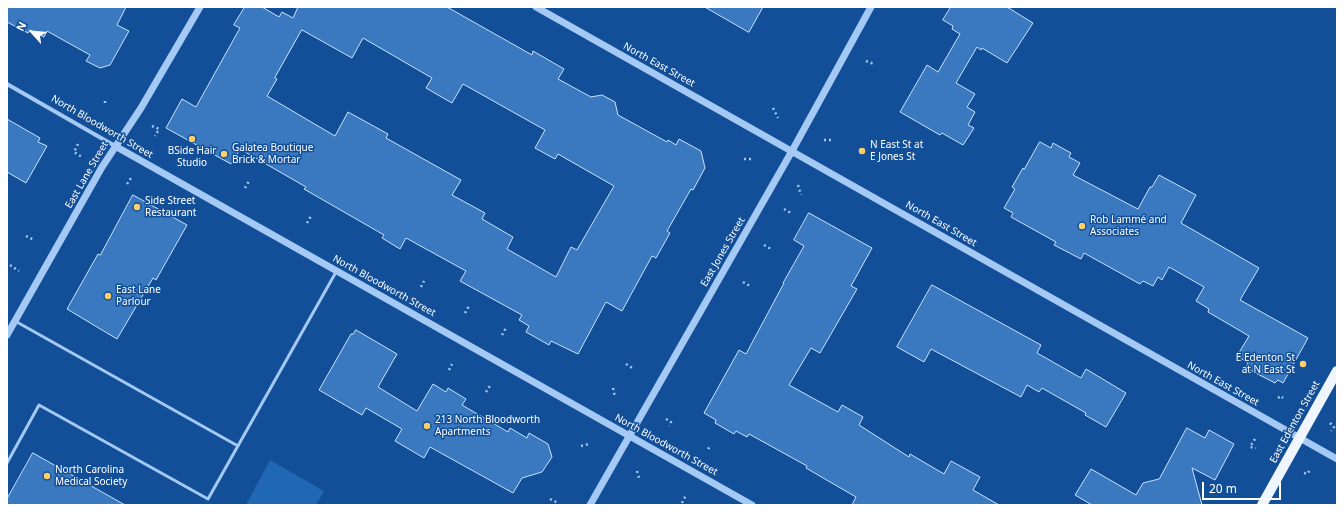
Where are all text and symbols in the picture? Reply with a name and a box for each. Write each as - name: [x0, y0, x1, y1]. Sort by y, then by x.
- north arrow: [12, 12, 52, 52]
- text: N: [12, 19, 30, 34]
- street label: North East Street: [621, 40, 697, 90]
- street label: North Bloodworth Street: [49, 93, 155, 161]
- marker: BSide Hair Studio: [187, 134, 197, 144]
- street label: East Lane Street: [63, 139, 111, 211]
- place label: N East St at E Jones St: [870, 139, 923, 162]
- place label: Galatea Boutique Brick & Mortar: [232, 142, 313, 166]
- place label: BSide Hair Studio: [168, 145, 216, 168]
- marker: N East St at E Jones St: [857, 146, 867, 156]
- marker: Galatea Boutique Brick & Mortar: [219, 149, 229, 159]
- place label: Side Street Restaurant: [145, 195, 196, 218]
- street label: North East Street: [903, 199, 979, 249]
- marker: Side Street Restaurant: [132, 202, 142, 212]
- place label: Rob Lammé and Associates: [1090, 214, 1167, 238]
- street label: East Jones Street: [698, 215, 748, 289]
- marker: Rob Lammé and Associates: [1077, 221, 1087, 231]
- street label: North Bloodworth Street: [330, 253, 438, 319]
- place label: East Lane Parlour: [116, 284, 161, 308]
- marker: East Lane Parlour: [103, 291, 113, 301]
- place label: E Edenton St at N East St: [1236, 352, 1295, 376]
- street label: North East Street: [1185, 359, 1261, 409]
- marker: E Edenton St at N East St: [1298, 359, 1308, 369]
- street label: East Edenton Street: [1267, 379, 1323, 465]
- street label: North Bloodworth Street: [612, 412, 720, 478]
- place label: 213 North Bloodworth Apartments: [435, 414, 540, 438]
- marker: 213 North Bloodworth Apartments: [422, 421, 432, 431]
- place label: North Carolina Medical Society: [55, 464, 127, 488]
- marker: North Carolina Medical Society: [42, 471, 52, 481]
- scale bar: [1204, 474, 1283, 500]
- text: 20 m: [1209, 480, 1237, 497]

